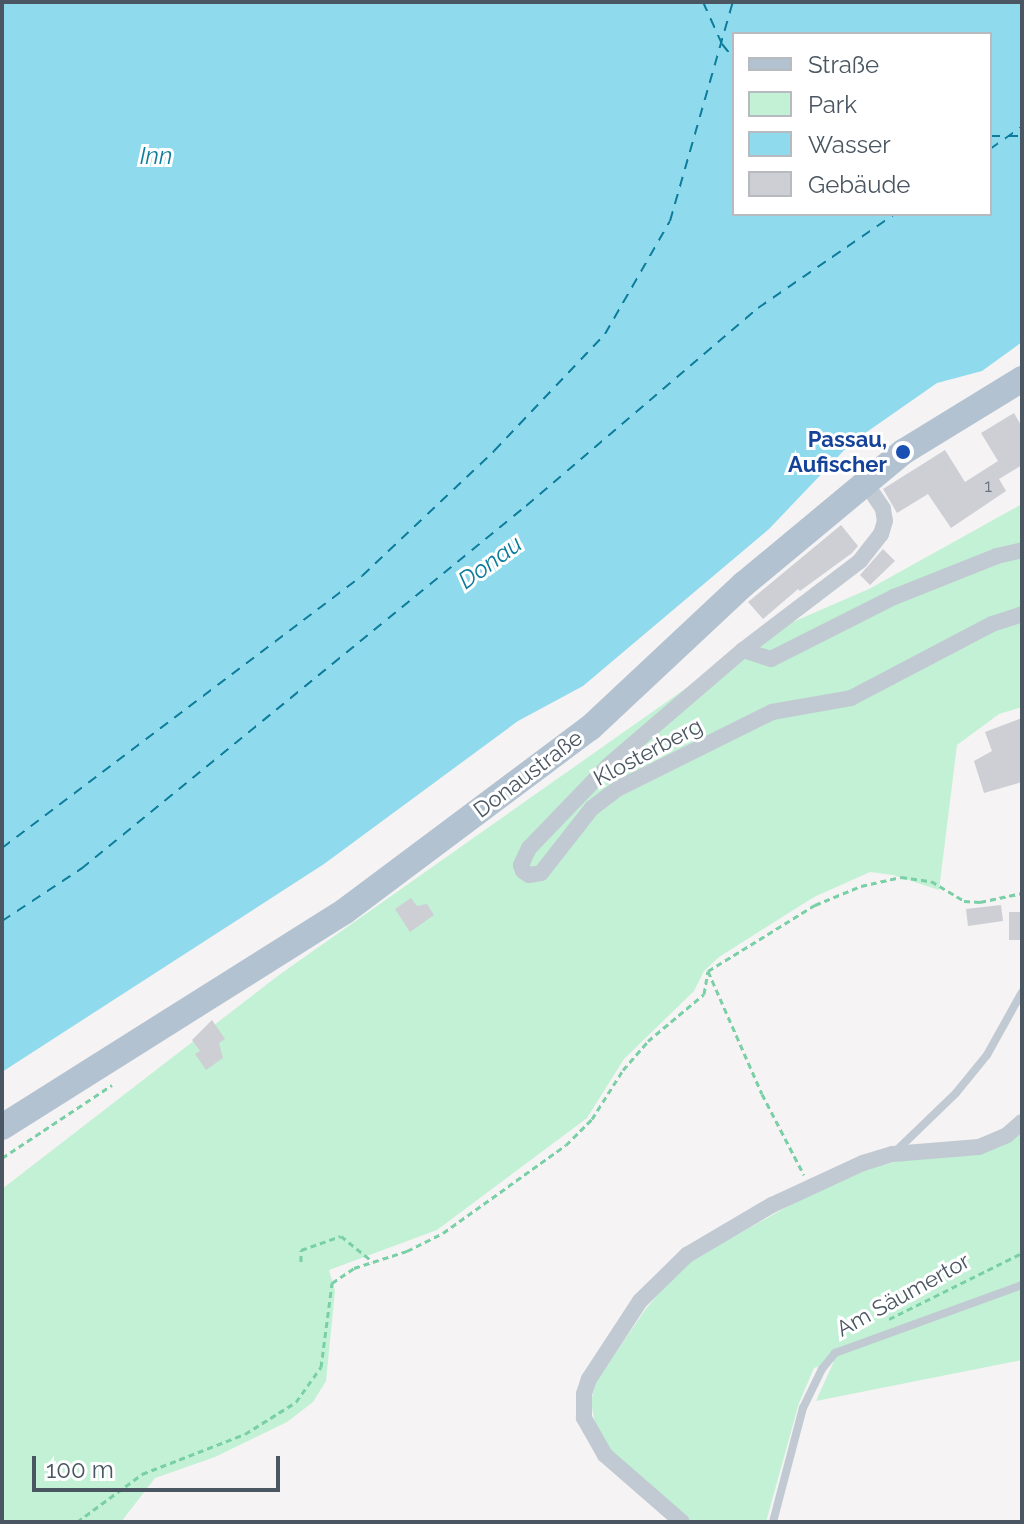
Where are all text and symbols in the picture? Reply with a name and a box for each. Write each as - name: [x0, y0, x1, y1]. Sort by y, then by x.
- legend: [732, 32, 992, 216]
- text: Straße: [808, 50, 879, 79]
- text: Park: [808, 90, 857, 119]
- text: Wasser: [808, 130, 891, 159]
- water label: Inn: [140, 142, 172, 170]
- text: Gebäude: [808, 170, 910, 199]
- place label: Passau, Aufischer: [788, 426, 887, 478]
- marker: Passau, Aufischer: [894, 443, 912, 461]
- house number: 1: [984, 475, 992, 497]
- water label: Donau: [453, 529, 527, 595]
- street label: Klosterberg: [589, 712, 707, 792]
- street label: Donaustraße: [468, 725, 588, 823]
- street label: Am Säumertor: [832, 1248, 974, 1342]
- scale bar: [36, 1440, 284, 1490]
- text: 100 m: [46, 1455, 114, 1484]

